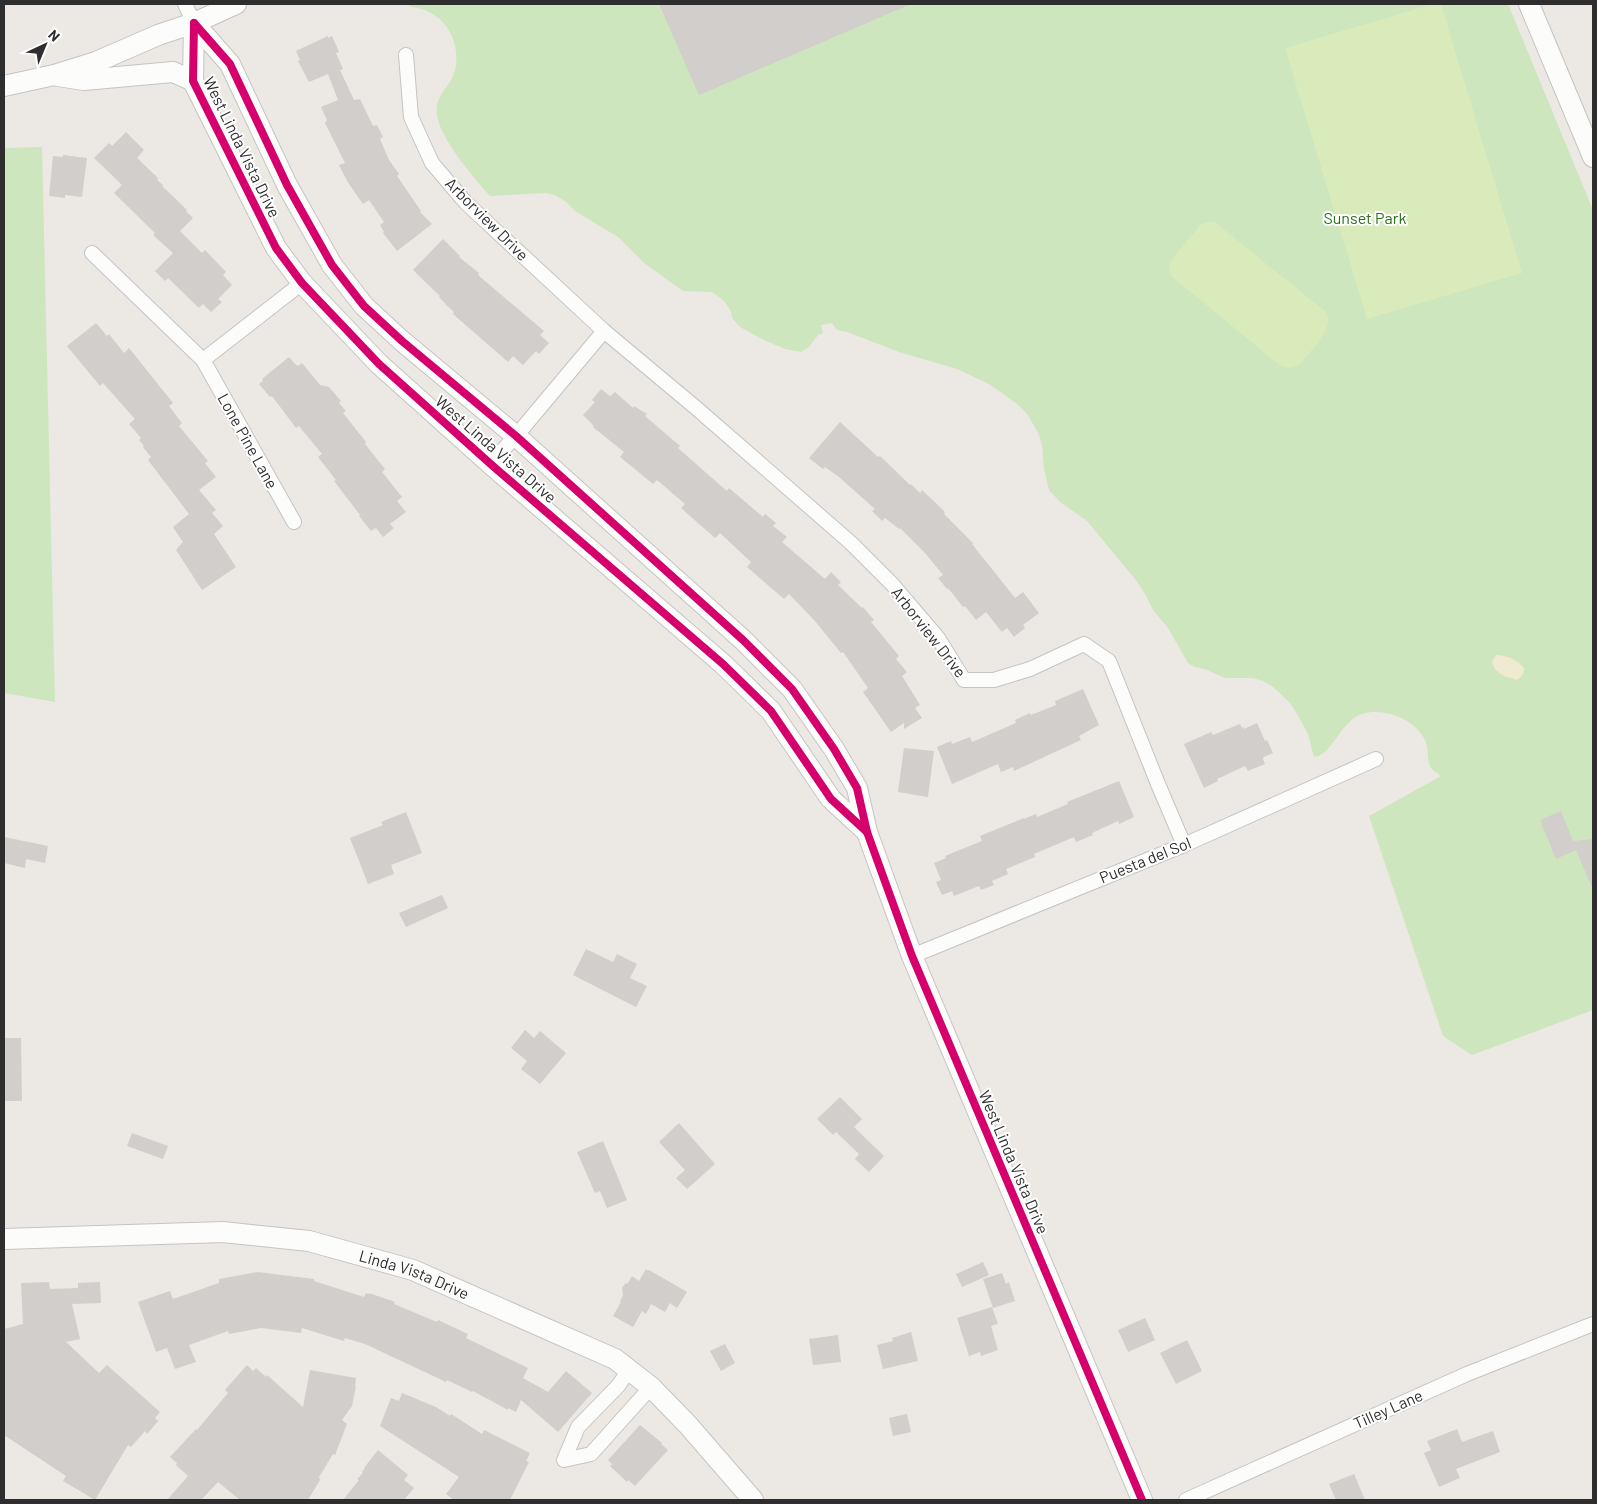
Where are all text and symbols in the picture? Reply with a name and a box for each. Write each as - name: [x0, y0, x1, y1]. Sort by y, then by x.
- north arrow: [20, 20, 70, 70]
- text: N: [45, 26, 64, 45]
- street label: West Linda Vista Drive: [200, 73, 285, 220]
- street label: Arborview Drive: [442, 173, 533, 264]
- park label: Sunset Park: [1323, 208, 1407, 227]
- street label: Lone Pine Lane: [214, 390, 282, 492]
- street label: West Linda Vista Drive: [432, 391, 561, 506]
- street label: Arborview Drive: [888, 583, 971, 681]
- street label: Puesta del Sol: [1096, 833, 1193, 887]
- street label: West Linda Vista Drive: [976, 1087, 1053, 1236]
- street label: Linda Vista Drive: [357, 1245, 472, 1303]
- street label: Tilley Lane: [1350, 1385, 1425, 1432]

